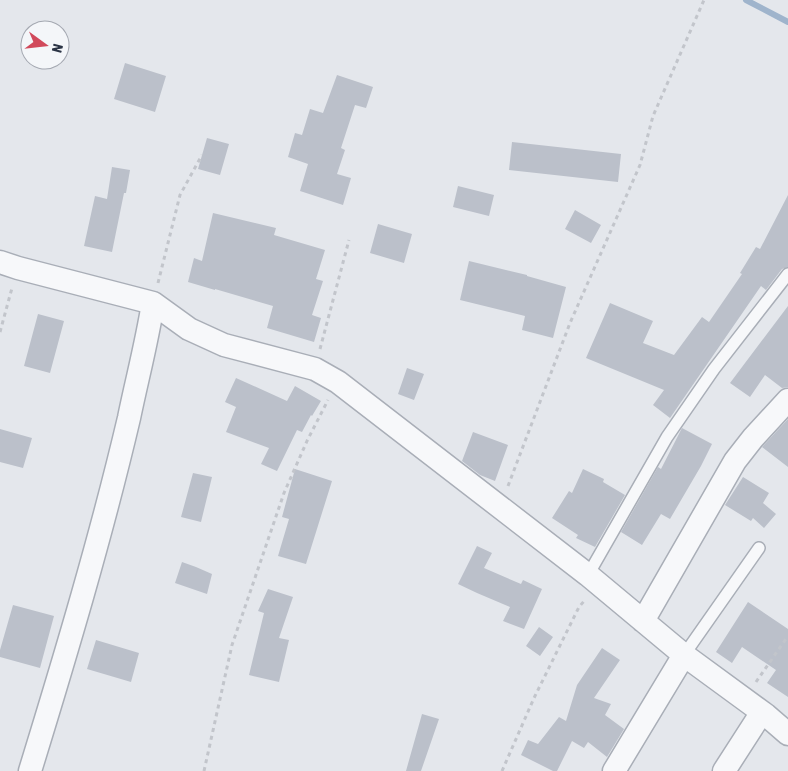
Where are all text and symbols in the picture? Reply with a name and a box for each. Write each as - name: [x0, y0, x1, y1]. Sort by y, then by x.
- north arrow: [20, 20, 70, 70]
- text: N: [49, 42, 66, 54]

